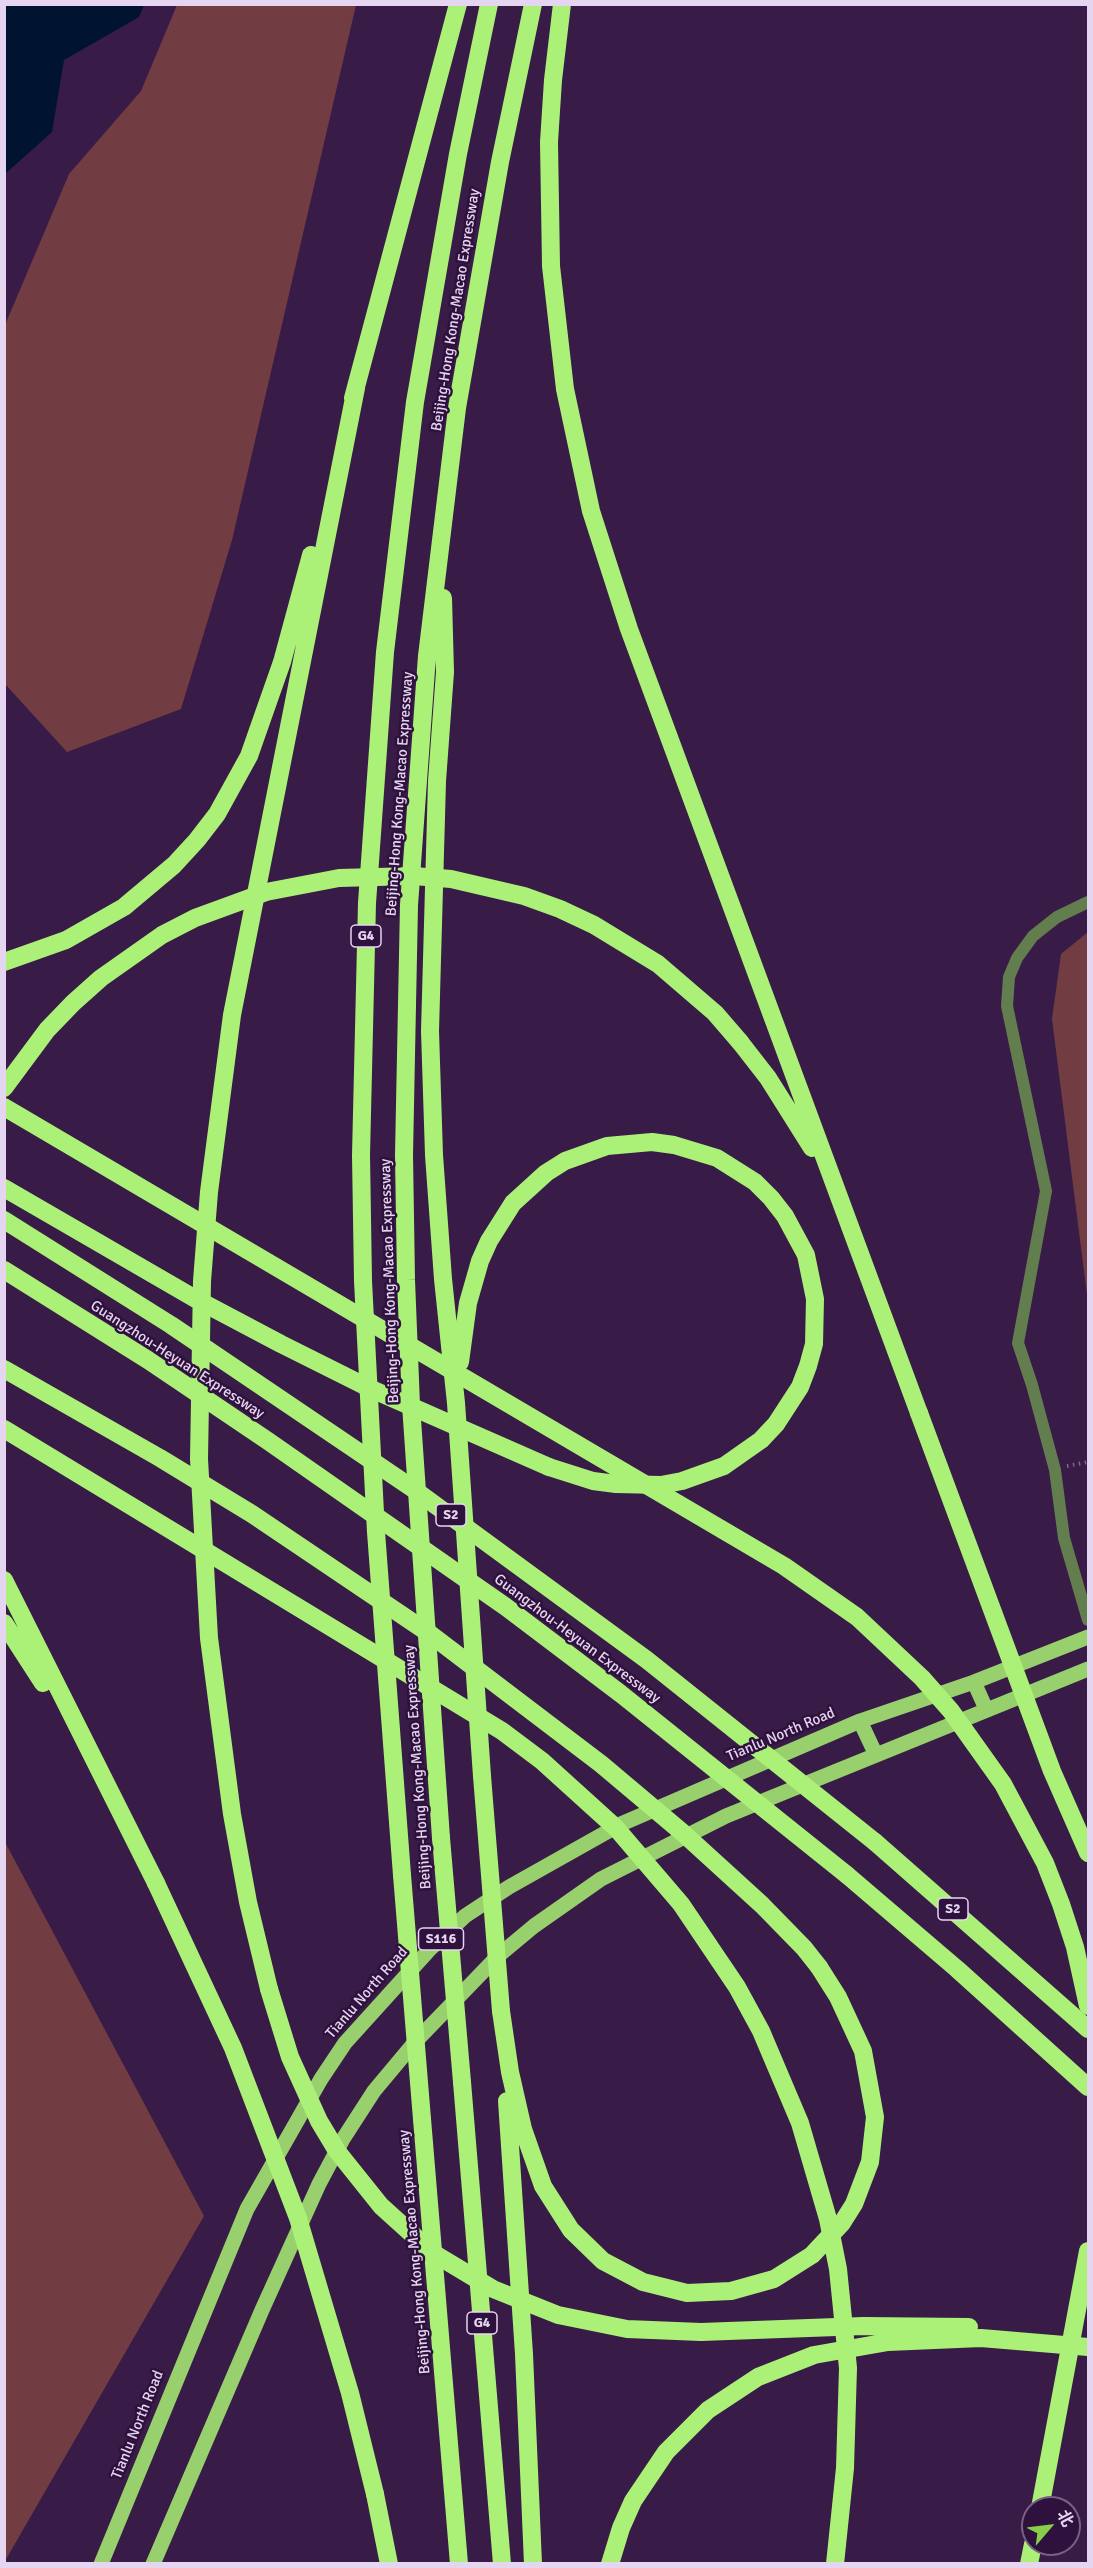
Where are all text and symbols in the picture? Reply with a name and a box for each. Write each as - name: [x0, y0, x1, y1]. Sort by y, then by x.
- street label: Beijing-Hong Kong-Macao Expressway: [428, 188, 484, 432]
- street label: Beijing-Hong Kong-Macao Expressway: [382, 671, 418, 917]
- road number: G4: [351, 925, 381, 947]
- street label: Beijing-Hong Kong-Macao Expressway: [377, 1158, 403, 1404]
- street label: Guangzhou-Heyuan Expressway: [87, 1297, 267, 1423]
- road number: S2: [436, 1504, 466, 1526]
- street label: Guangzhou-Heyuan Expressway: [490, 1571, 664, 1707]
- street label: Beijing-Hong Kong-Macao Expressway: [400, 1644, 436, 1890]
- street label: Tianlu North Road: [724, 1704, 838, 1766]
- road number: S2: [938, 1898, 968, 1920]
- road number: S116: [418, 1928, 464, 1950]
- street label: Tianlu North Road: [322, 1943, 412, 2043]
- street label: Beijing-Hong Kong-Macao Expressway: [395, 2129, 435, 2375]
- road number: G4: [467, 2312, 497, 2334]
- street label: Tianlu North Road: [108, 2368, 168, 2482]
- north arrow: [1021, 2496, 1081, 2556]
- text: 北: [1053, 2507, 1078, 2530]

